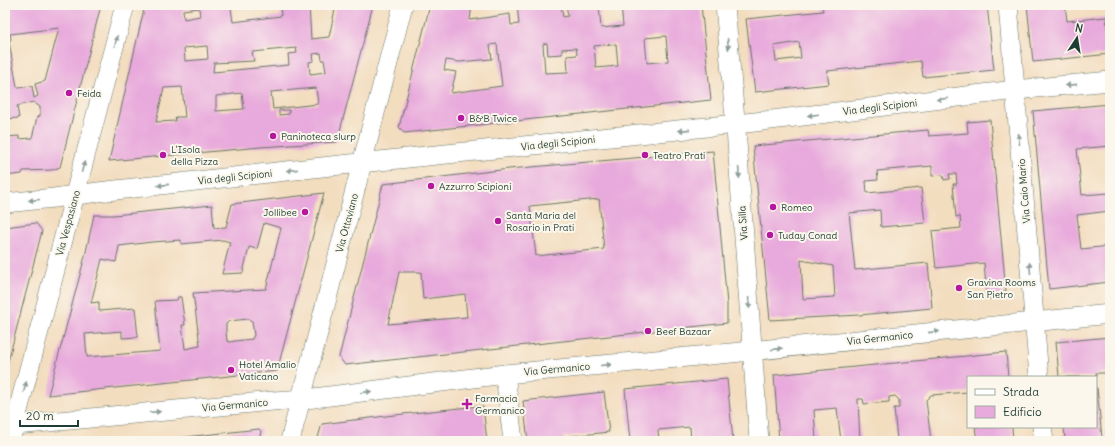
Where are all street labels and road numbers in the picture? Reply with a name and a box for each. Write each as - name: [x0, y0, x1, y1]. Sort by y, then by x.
- street label: Via degli Scipioni: [842, 96, 918, 118]
- street label: Via degli Scipioni: [520, 133, 596, 153]
- street label: Via Caio Mario: [1015, 158, 1033, 224]
- street label: Via degli Scipioni: [197, 167, 273, 187]
- street label: Via Vespasiano: [53, 188, 83, 257]
- street label: Via Ottaviano: [333, 192, 361, 254]
- street label: Via Silla: [735, 205, 751, 241]
- street label: Via Germanico: [846, 328, 914, 348]
- street label: Via Germanico: [523, 360, 591, 378]
- street label: Via Germanico: [201, 396, 269, 414]

